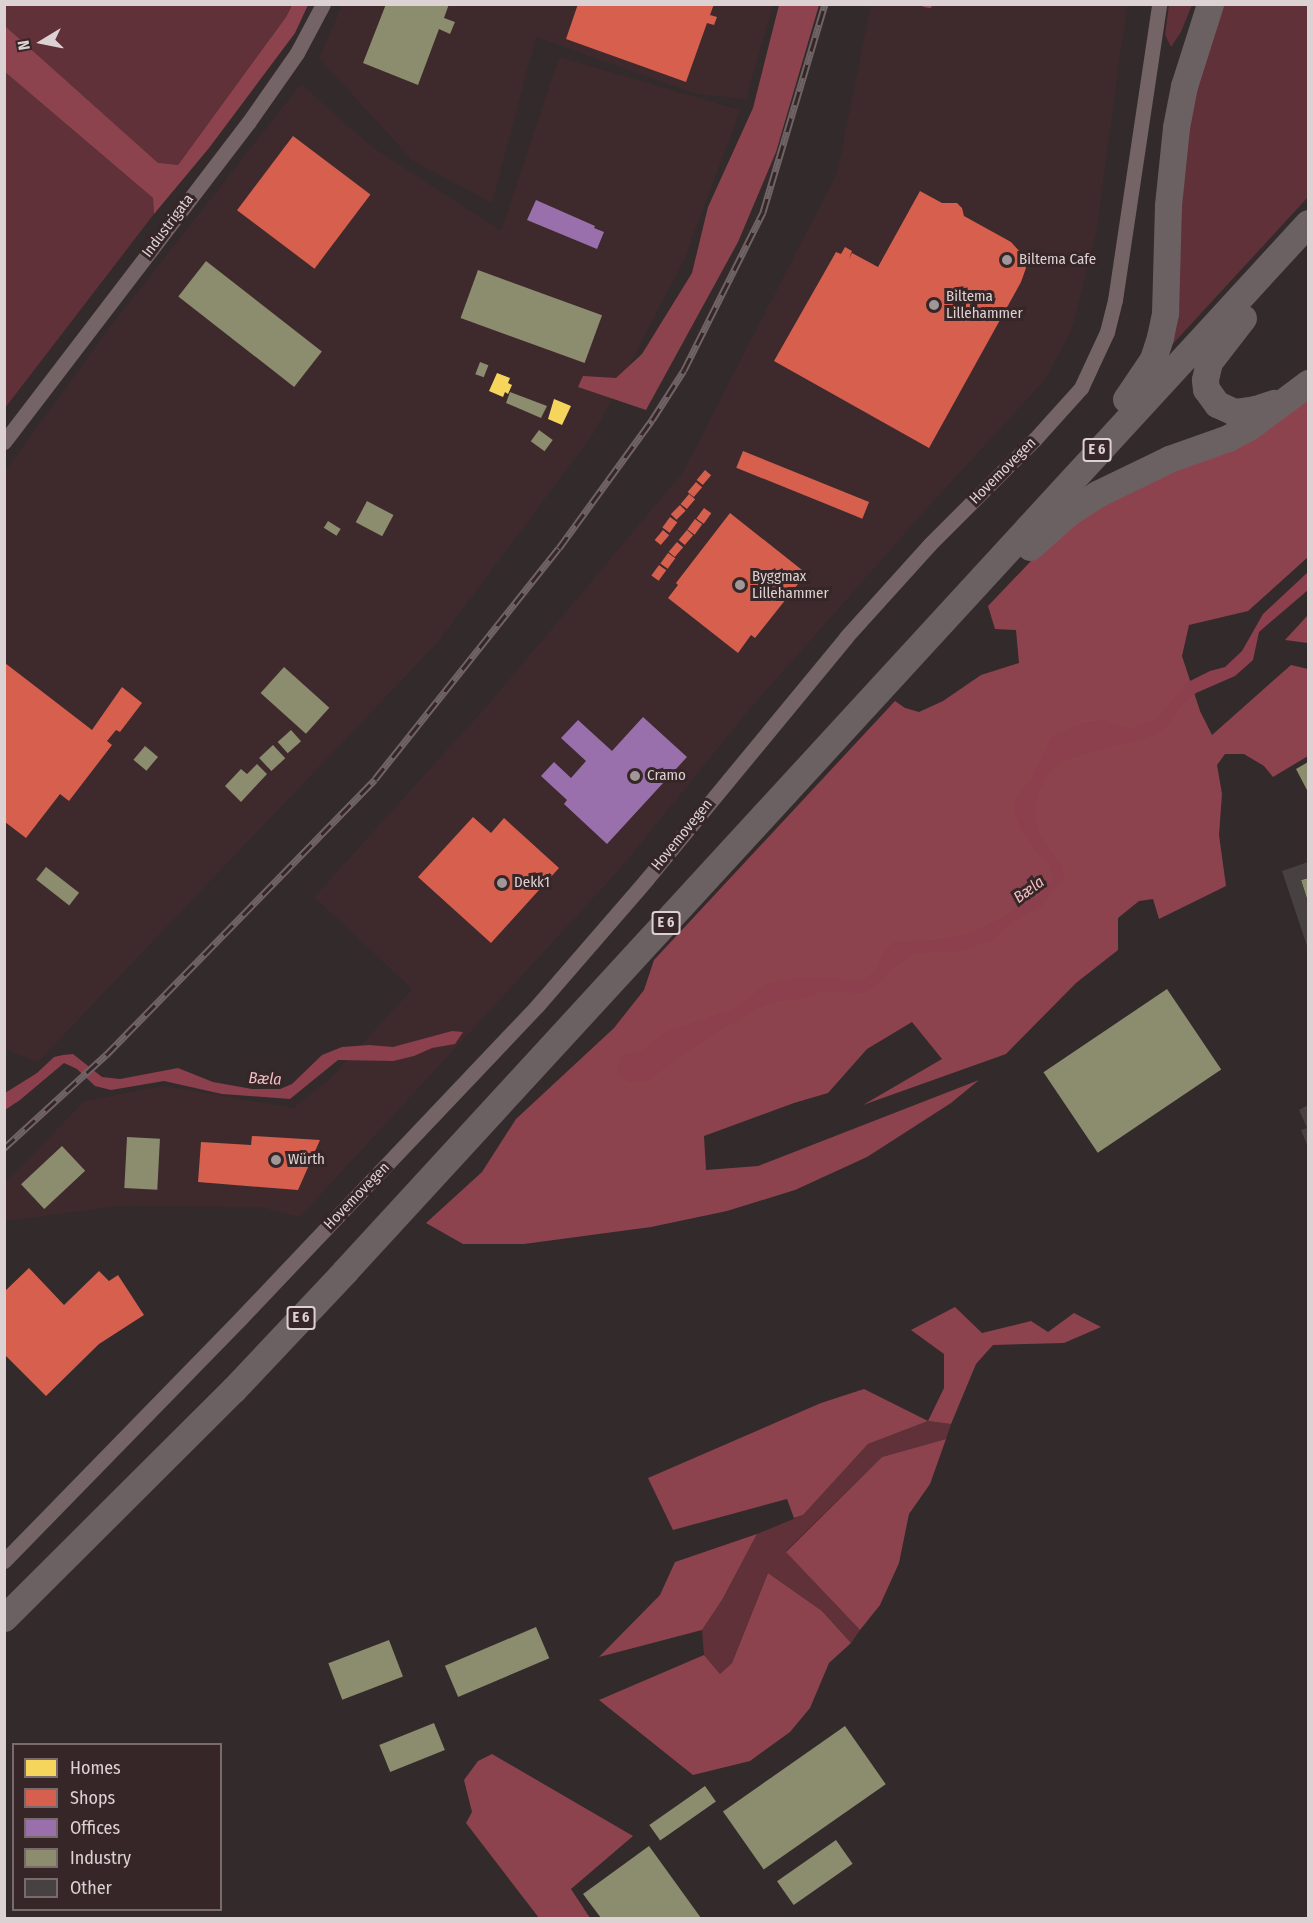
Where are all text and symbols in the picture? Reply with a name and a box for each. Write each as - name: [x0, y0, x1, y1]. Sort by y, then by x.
- north arrow: [12, 12, 72, 72]
- text: N: [14, 39, 34, 52]
- street label: Industrigata: [138, 191, 198, 261]
- place label: Biltema Cafe: [1019, 251, 1096, 269]
- marker: Biltema Cafe: [1000, 253, 1014, 267]
- place label: Biltema Lillehammer: [946, 287, 1023, 322]
- marker: Biltema Lillehammer: [927, 298, 941, 312]
- street label: Hovemovegen: [966, 434, 1040, 508]
- road number: E 6: [1082, 439, 1112, 461]
- place label: Byggmax Lillehammer: [752, 567, 829, 602]
- marker: Byggmax Lillehammer: [733, 578, 747, 592]
- place label: Cramo: [647, 767, 686, 785]
- marker: Cramo: [628, 769, 642, 783]
- street label: Hovemovegen: [648, 796, 716, 874]
- water label: Bæla: [1010, 872, 1048, 908]
- place label: Dekk1: [514, 874, 550, 892]
- marker: Dekk1: [495, 876, 509, 890]
- road number: E 6: [651, 912, 681, 934]
- water label: Bæla: [248, 1069, 282, 1089]
- place label: Würth: [288, 1151, 325, 1169]
- marker: Würth: [269, 1153, 283, 1167]
- street label: Hovemovegen: [320, 1159, 394, 1233]
- road number: E 6: [286, 1307, 316, 1329]
- legend: [12, 1743, 222, 1911]
- text: Homes: [70, 1757, 121, 1779]
- text: Shops: [70, 1787, 115, 1809]
- text: Offices: [70, 1817, 120, 1839]
- text: Industry: [70, 1847, 131, 1869]
- text: Other: [70, 1877, 112, 1899]

